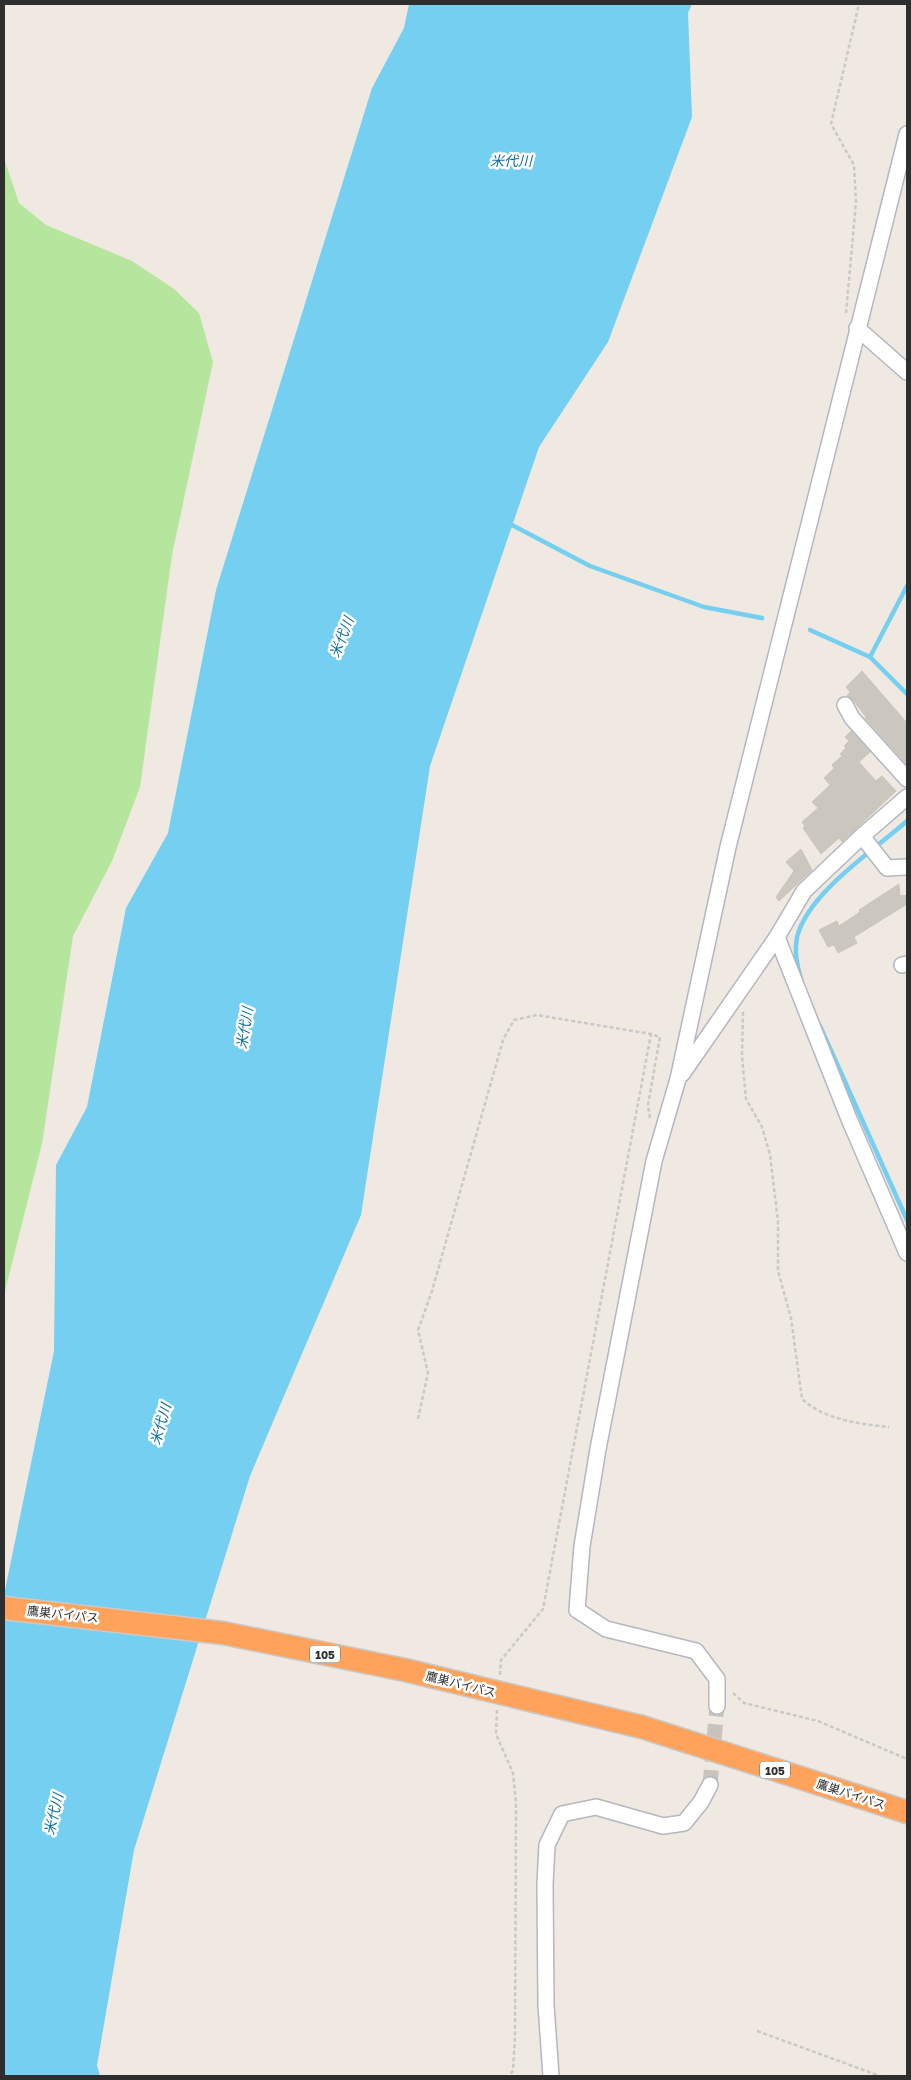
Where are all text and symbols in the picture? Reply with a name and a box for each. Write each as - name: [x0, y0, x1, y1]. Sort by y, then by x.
- water label: 米代川: [490, 152, 534, 169]
- water label: 米代川: [326, 612, 357, 660]
- water label: 米代川: [232, 1004, 256, 1050]
- water label: 米代川: [146, 1400, 175, 1447]
- street label: 鷹巣バイパス: [27, 1603, 99, 1625]
- road number: 105: [310, 1646, 340, 1662]
- street label: 鷹巣バイパス: [424, 1668, 498, 1700]
- road number: 105: [760, 1762, 790, 1778]
- street label: 鷹巣バイパス: [815, 1776, 887, 1812]
- water label: 米代川: [40, 1790, 66, 1836]

